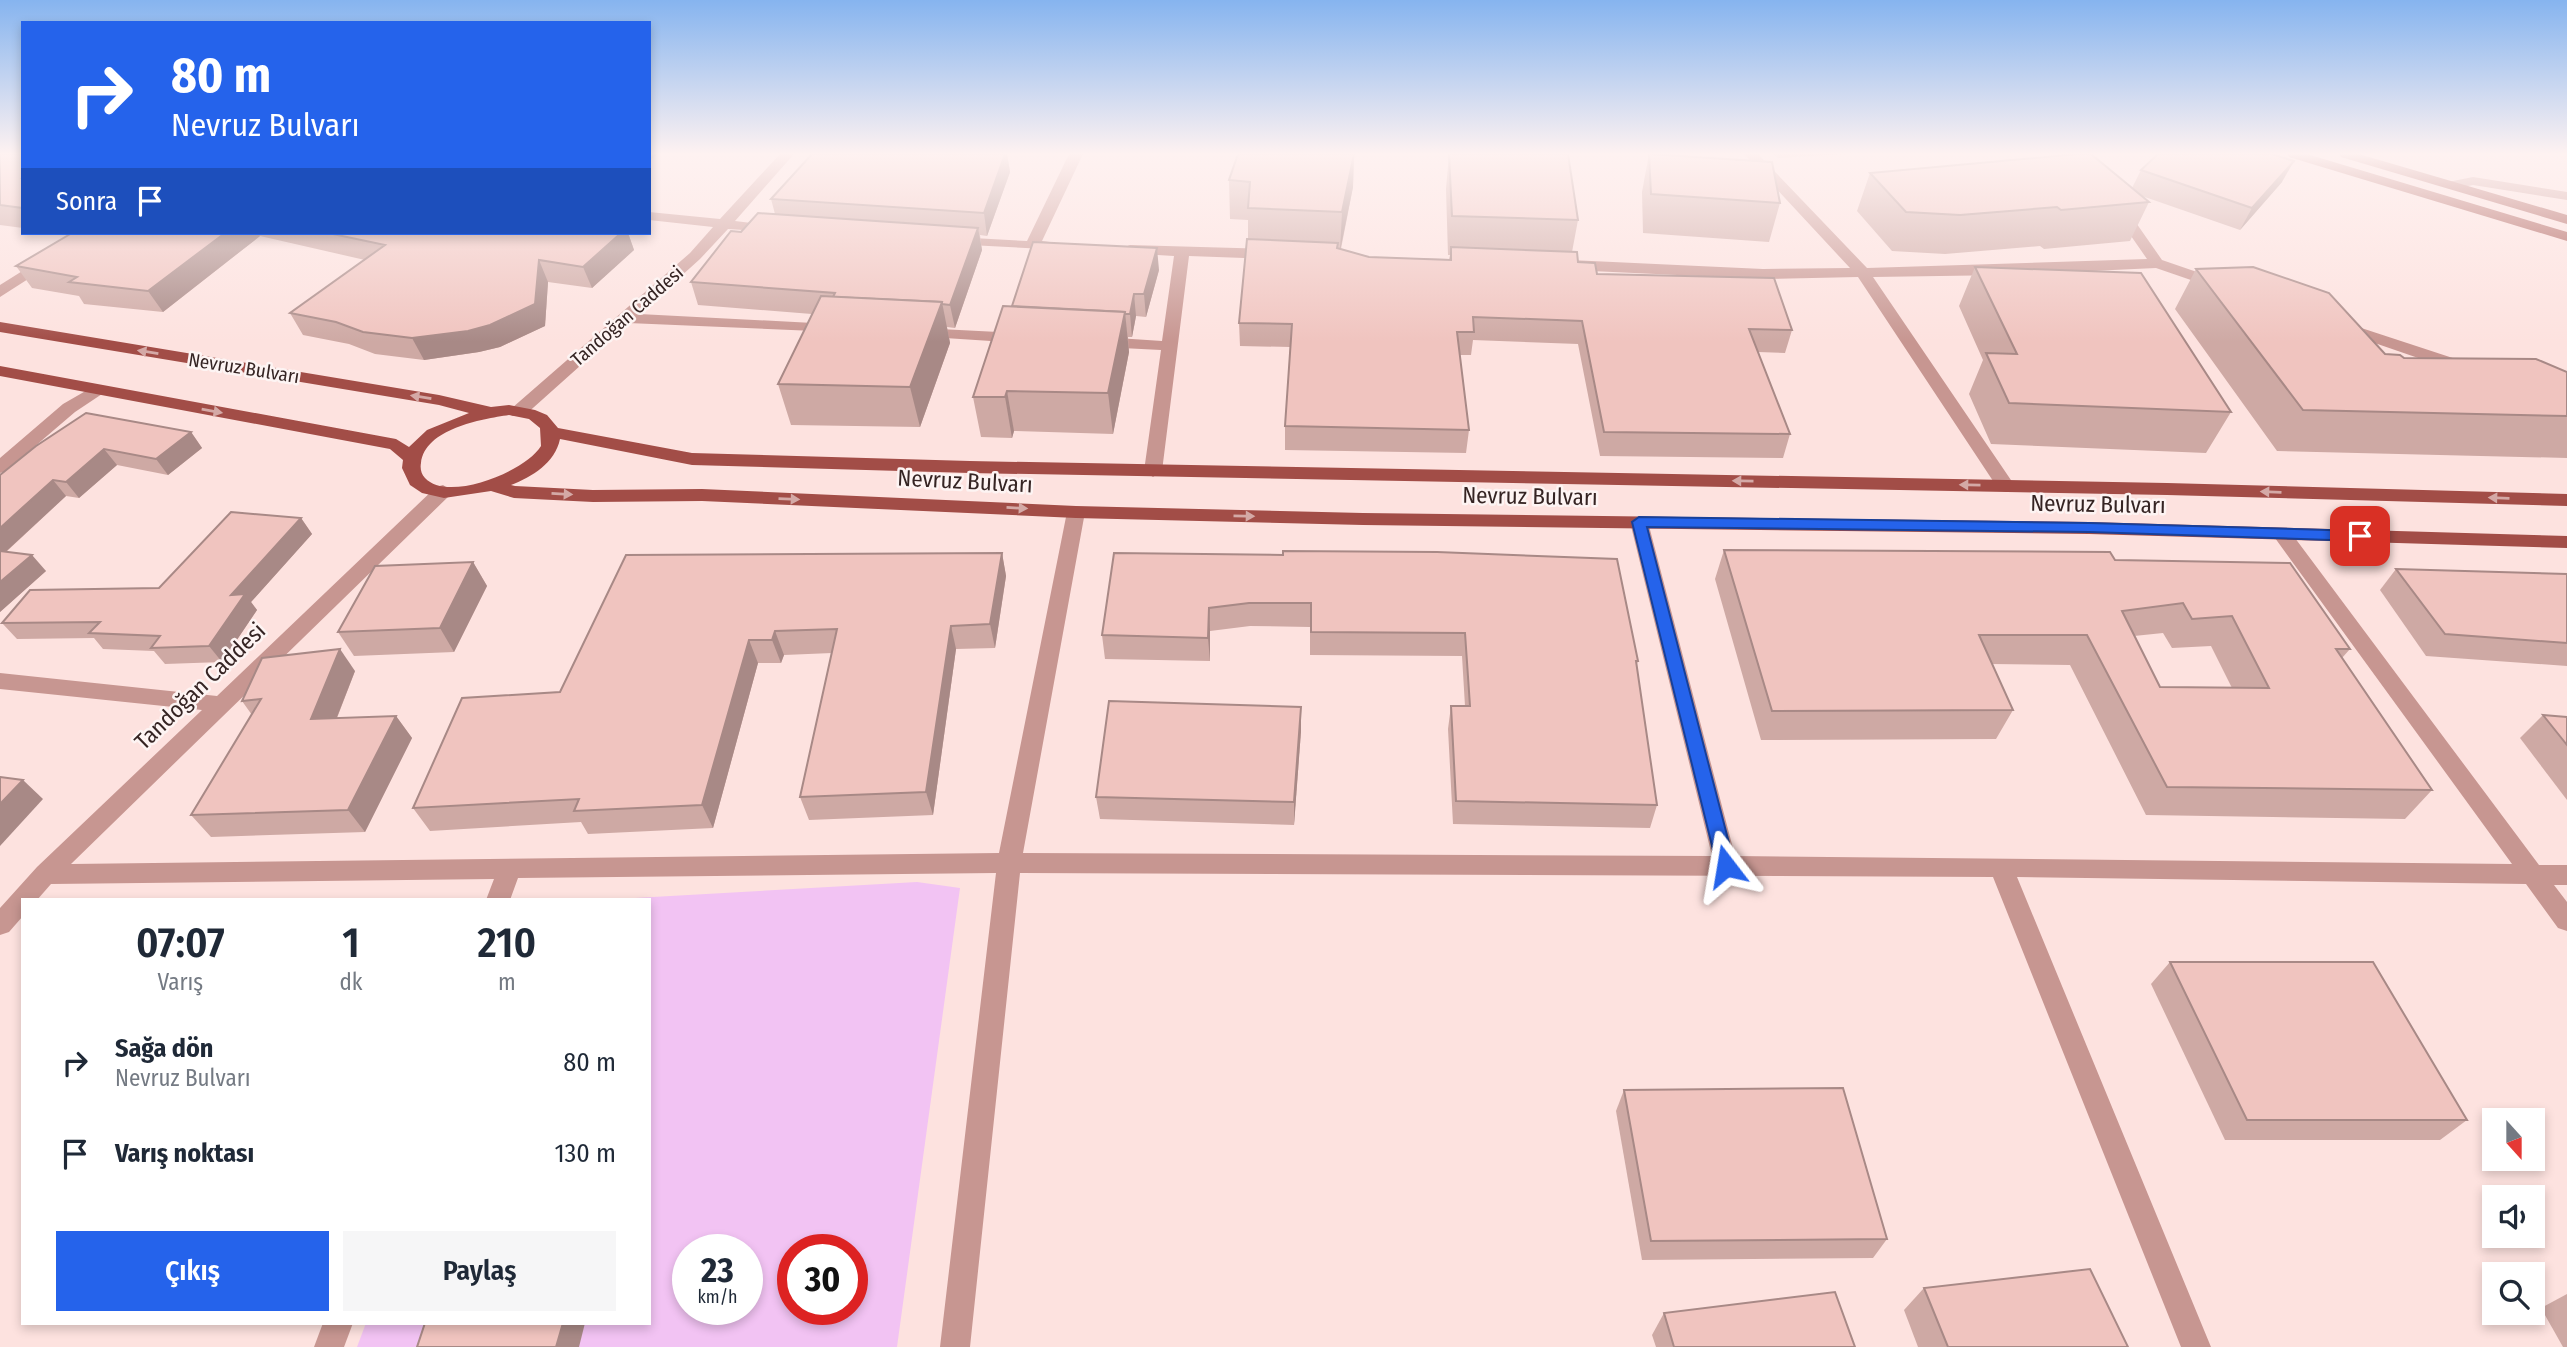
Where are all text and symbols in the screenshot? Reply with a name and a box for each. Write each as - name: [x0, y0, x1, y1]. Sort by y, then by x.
- text: 80 m: [171, 46, 271, 105]
- icon: right: [56, 49, 147, 140]
- text: Nevruz Bulvarı: [171, 106, 359, 144]
- icon: arrive: [131, 182, 169, 220]
- text: Sonra: [56, 186, 117, 217]
- street label: Tandoğan Caddesi: [566, 261, 688, 371]
- one-way arrow: [137, 346, 159, 357]
- street label: Nevruz Bulvarı: [187, 348, 301, 388]
- one-way arrow: [410, 391, 432, 402]
- one-way arrow: [201, 406, 223, 417]
- street label: Nevruz Bulvarı: [897, 463, 1033, 499]
- one-way arrow: [1732, 475, 1754, 487]
- one-way arrow: [1959, 479, 1981, 491]
- street label: Nevruz Bulvarı: [1462, 481, 1598, 511]
- one-way arrow: [2260, 486, 2282, 497]
- one-way arrow: [551, 489, 573, 500]
- street label: Nevruz Bulvarı: [2030, 489, 2166, 519]
- one-way arrow: [778, 493, 800, 504]
- one-way arrow: [2488, 493, 2510, 504]
- one-way arrow: [1006, 503, 1028, 514]
- pin: [2330, 506, 2390, 566]
- one-way arrow: [1233, 510, 1255, 521]
- icon: arrive: [2341, 517, 2379, 555]
- street label: Tandoğan Caddesi: [129, 617, 271, 755]
- position arrow: [1689, 829, 1763, 903]
- text: 07:07: [136, 918, 225, 968]
- text: 1: [342, 918, 360, 968]
- text: 210: [477, 918, 536, 968]
- text: Varış: [157, 968, 203, 996]
- text: dk: [339, 968, 363, 996]
- text: m: [498, 968, 516, 996]
- text: Sağa dön: [115, 1033, 214, 1064]
- icon: right: [56, 1044, 94, 1082]
- text: 80 m: [563, 1047, 616, 1078]
- text: Nevruz Bulvarı: [115, 1064, 250, 1092]
- north arrow: [2482, 1108, 2544, 1171]
- map controls: [2482, 1108, 2545, 1325]
- icon: arrive: [56, 1135, 94, 1173]
- text: Varış noktası: [115, 1138, 254, 1169]
- text: 130 m: [554, 1138, 616, 1169]
- button: sound: [2482, 1185, 2545, 1248]
- button: Çıkış: [56, 1231, 329, 1311]
- button: Paylaş: [343, 1231, 616, 1311]
- speed limit sign: 30: [777, 1234, 868, 1325]
- text: 23: [701, 1249, 734, 1291]
- button: search: [2482, 1262, 2545, 1325]
- text: km/h: [697, 1286, 738, 1308]

